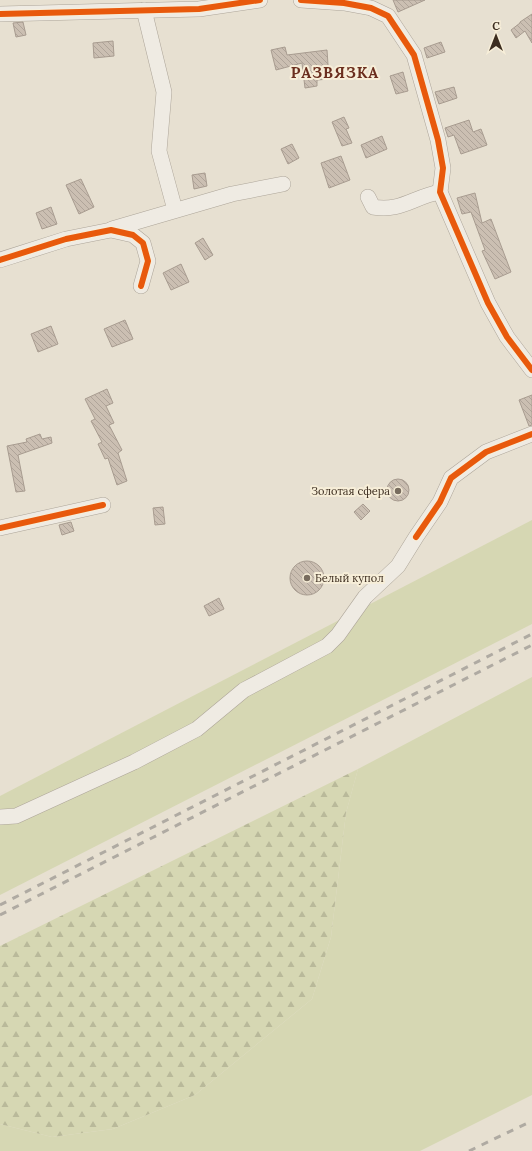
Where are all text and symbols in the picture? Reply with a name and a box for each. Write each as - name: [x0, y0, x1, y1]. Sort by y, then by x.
- north arrow: [476, 16, 516, 56]
- text: С: [492, 19, 500, 33]
- district label: РАЗВЯЗКА: [291, 63, 379, 82]
- place label: Золотая сфера: [311, 484, 390, 498]
- marker: Золотая сфера: [393, 486, 403, 496]
- place label: Белый купол: [315, 571, 384, 585]
- marker: Белый купол: [302, 573, 312, 583]

